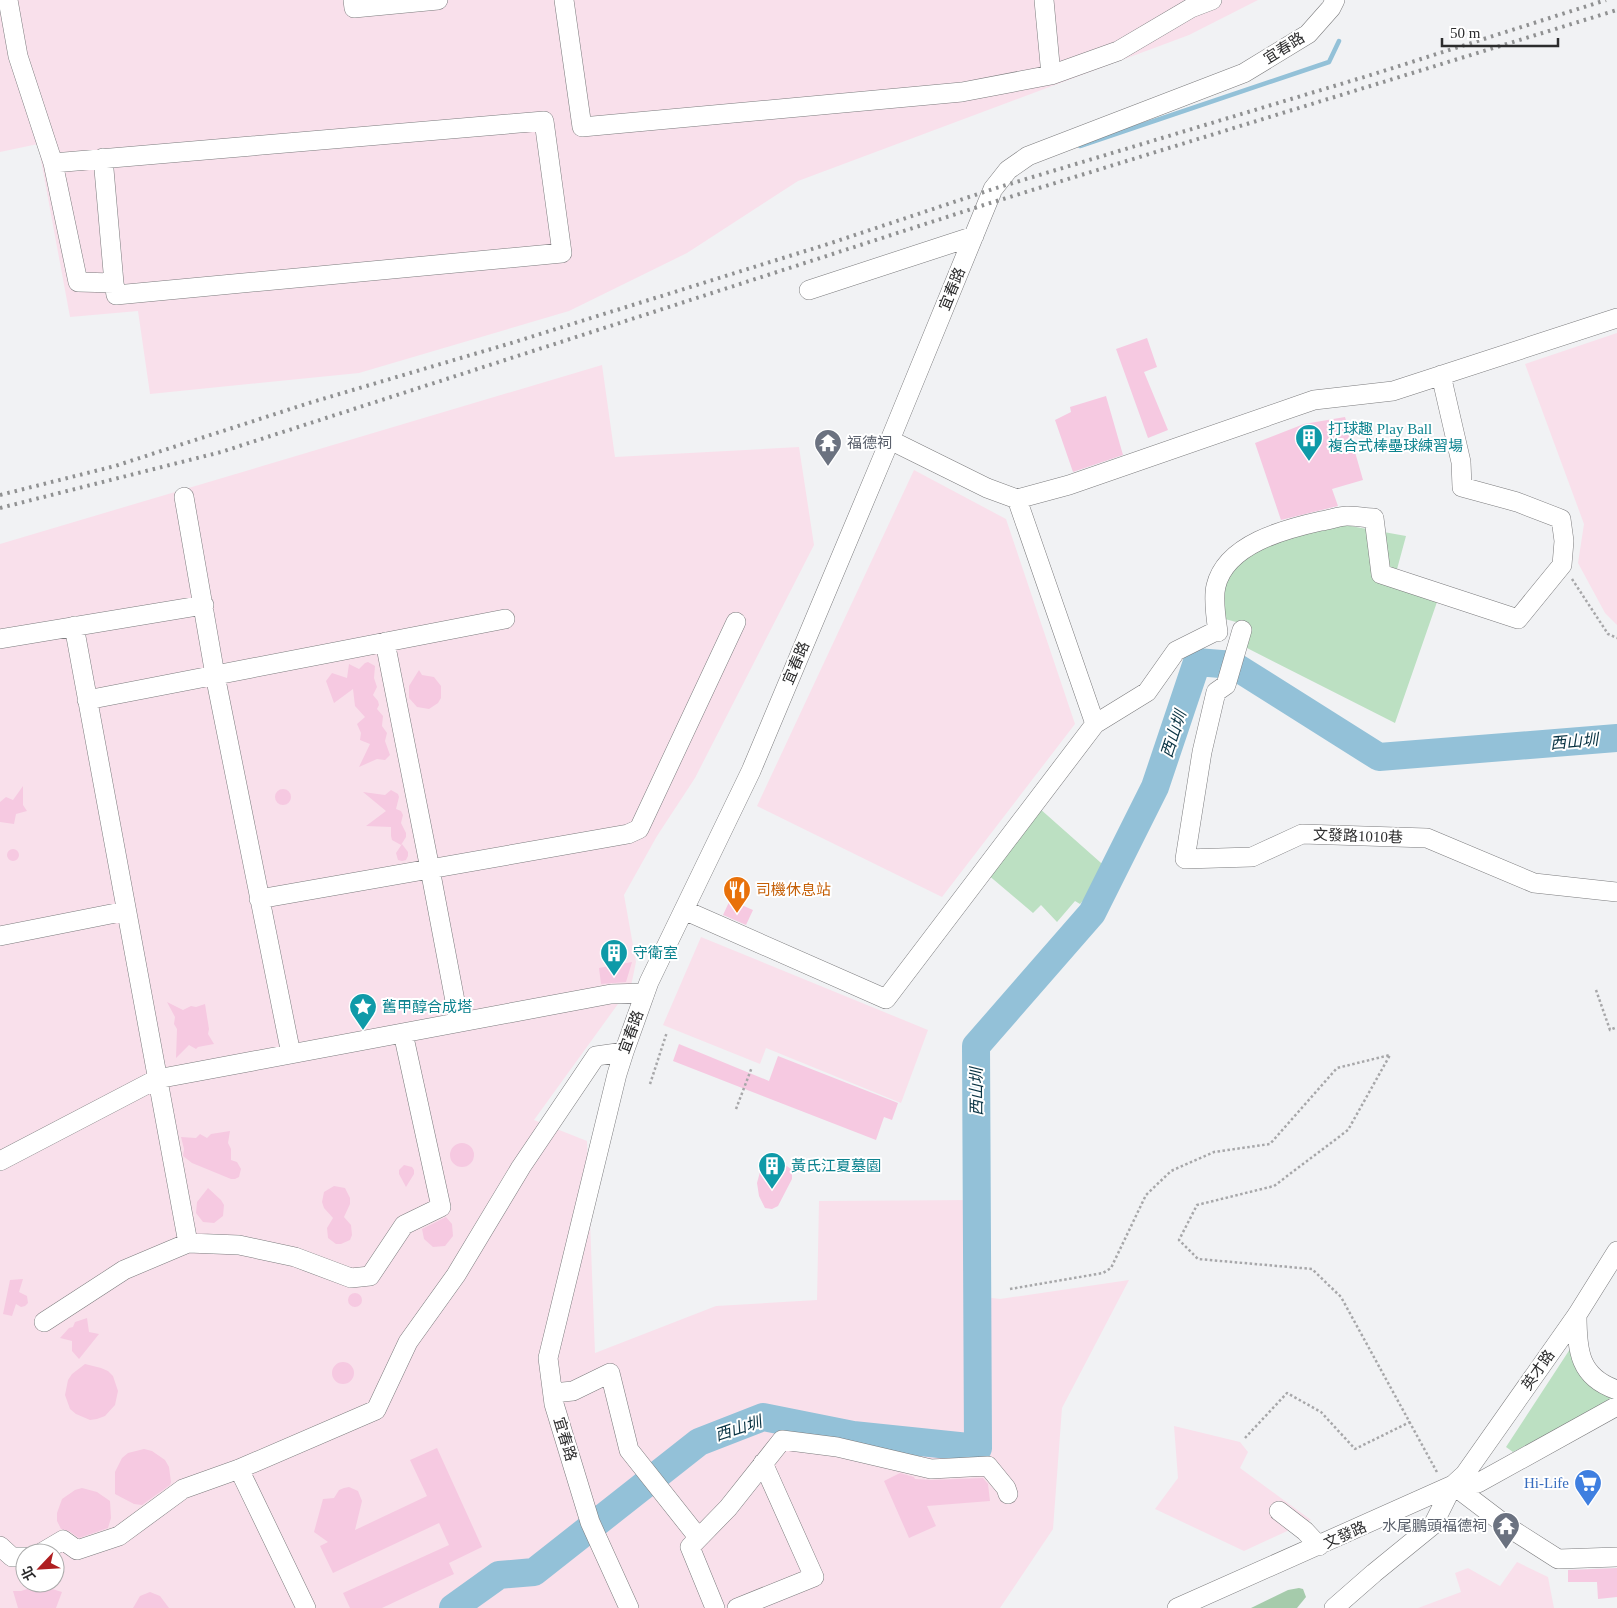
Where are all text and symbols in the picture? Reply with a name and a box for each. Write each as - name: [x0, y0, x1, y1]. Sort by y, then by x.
- scale bar: [1442, 15, 1558, 47]
- text: 50 m: [1450, 25, 1481, 41]
- street label: 宜春路: [1261, 29, 1307, 67]
- street label: 宜春路: [936, 265, 968, 313]
- place label: 打球趣 Play Ball 複合式棒壘球練習場: [1328, 421, 1463, 454]
- building icon: 打球趣 Play Ball 複合式棒壘球練習場: [1294, 423, 1324, 462]
- temple icon: 福德祠: [813, 428, 843, 467]
- place label: 福德祠: [847, 434, 892, 451]
- street label: 宜春路: [780, 639, 812, 687]
- water label: 西山圳: [1158, 707, 1190, 760]
- water label: 西山圳: [1549, 731, 1601, 752]
- street label: 文發路1010巷: [1313, 826, 1403, 846]
- restaurant icon: 司機休息站: [722, 875, 752, 914]
- place label: 司機休息站: [756, 881, 831, 898]
- building icon: 守衛室: [599, 938, 629, 977]
- place label: 守衛室: [633, 945, 678, 961]
- place icon: 舊甲醇合成塔: [348, 992, 378, 1031]
- place label: 舊甲醇合成塔: [382, 999, 472, 1015]
- street label: 宜春路: [616, 1008, 646, 1056]
- water label: 西山圳: [968, 1066, 985, 1116]
- building icon: 黃氏江夏墓園: [757, 1151, 787, 1190]
- place label: 黃氏江夏墓園: [791, 1158, 881, 1174]
- street label: 英才路: [1519, 1347, 1557, 1393]
- water label: 西山圳: [713, 1412, 766, 1444]
- street label: 宜春路: [551, 1415, 579, 1463]
- supermarket icon: Hi-Life: [1573, 1468, 1603, 1507]
- place label: Hi-Life: [1524, 1475, 1569, 1491]
- temple icon: 水尾鵬頭福德祠: [1491, 1511, 1521, 1550]
- place label: 水尾鵬頭福德祠: [1382, 1517, 1487, 1534]
- street label: 文發路: [1321, 1519, 1369, 1551]
- north arrow: [15, 1543, 65, 1593]
- text: 北: [19, 1564, 38, 1583]

